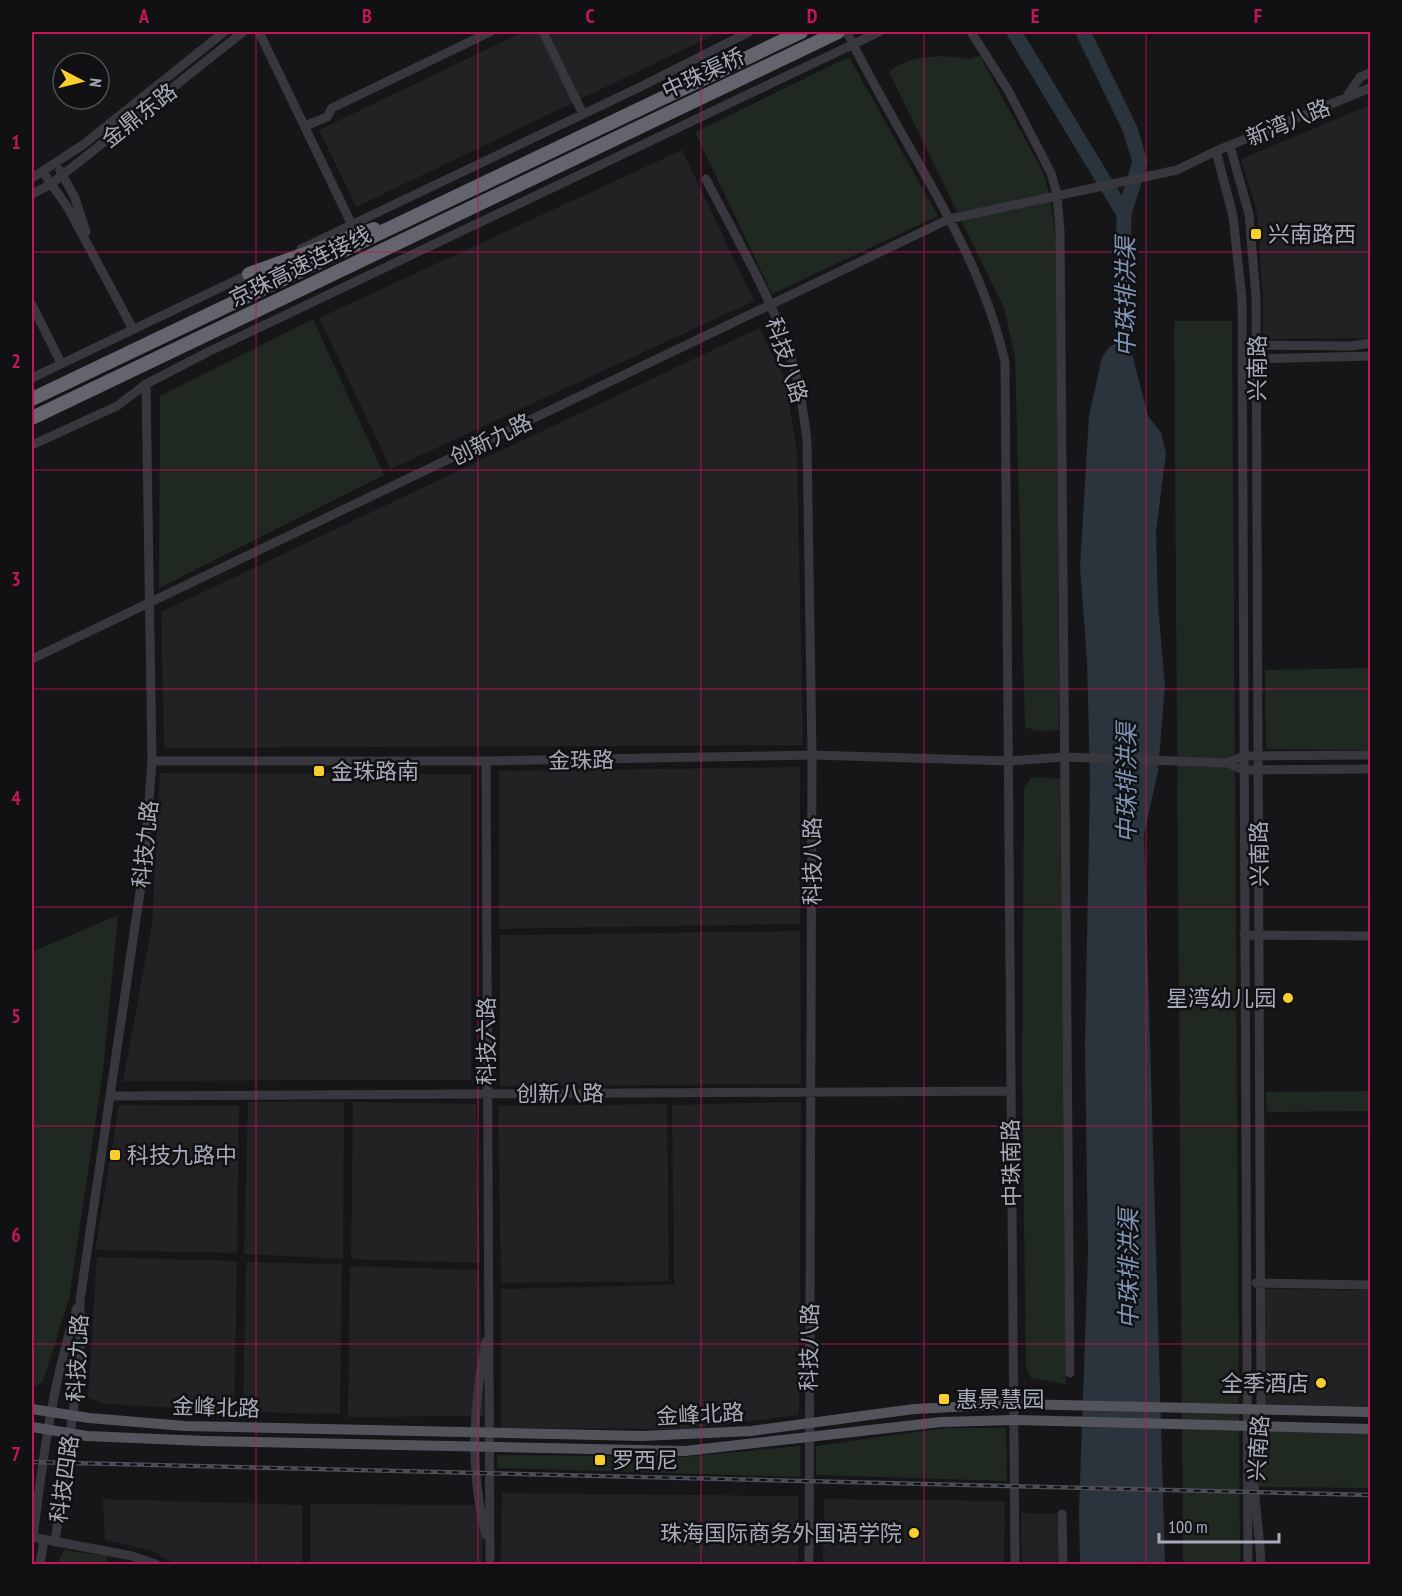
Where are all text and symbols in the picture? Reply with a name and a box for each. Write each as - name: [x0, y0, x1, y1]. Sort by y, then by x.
- text: A: [138, 3, 150, 29]
- text: B: [362, 3, 372, 29]
- text: C: [585, 3, 595, 29]
- text: D: [807, 3, 818, 29]
- text: E: [1031, 3, 1039, 29]
- text: F: [1254, 3, 1262, 29]
- street label: 中珠渠桥: [657, 42, 749, 104]
- north arrow: [51, 51, 111, 111]
- text: N: [85, 77, 106, 88]
- street label: 金鼎东路: [96, 77, 182, 153]
- street label: 新湾八路: [1242, 93, 1334, 151]
- text: 1: [11, 129, 21, 155]
- street label: 京珠高速连接线: [225, 220, 375, 312]
- place label: 兴南路西: [1268, 220, 1356, 248]
- marker: 兴南路西: [1249, 227, 1263, 241]
- water label: 中珠排洪渠: [1110, 234, 1141, 357]
- street label: 科技八路: [760, 314, 814, 406]
- street label: 兴南路: [1243, 335, 1271, 401]
- text: 2: [11, 348, 21, 374]
- street label: 创新九路: [445, 407, 537, 471]
- text: 3: [11, 566, 21, 592]
- water label: 中珠排洪渠: [1111, 720, 1142, 843]
- street label: 金珠路: [548, 745, 614, 775]
- place label: 金珠路南: [331, 757, 419, 785]
- marker: 金珠路南: [312, 764, 326, 778]
- text: 4: [11, 785, 21, 811]
- street label: 科技九路: [126, 799, 164, 889]
- street label: 科技八路: [798, 817, 826, 905]
- street label: 兴南路: [1244, 821, 1274, 887]
- place label: 星湾幼儿园: [1166, 984, 1276, 1012]
- marker: 星湾幼儿园: [1281, 991, 1295, 1005]
- street label: 科技六路: [472, 997, 500, 1085]
- text: 5: [11, 1003, 21, 1029]
- street label: 创新八路: [516, 1079, 604, 1107]
- street label: 中珠南路: [996, 1119, 1026, 1207]
- place label: 科技九路中: [127, 1141, 237, 1169]
- marker: 科技九路中: [108, 1148, 122, 1162]
- water label: 中珠排洪渠: [1113, 1206, 1144, 1329]
- text: 6: [11, 1222, 21, 1248]
- street label: 科技八路: [794, 1303, 824, 1391]
- street label: 科技九路: [61, 1313, 93, 1403]
- place label: 全季酒店: [1221, 1369, 1309, 1397]
- marker: 全季酒店: [1314, 1376, 1328, 1390]
- place label: 惠景慧园: [956, 1385, 1044, 1413]
- street label: 金峰北路: [172, 1391, 260, 1423]
- marker: 惠景慧园: [937, 1392, 951, 1406]
- street label: 金峰北路: [655, 1398, 745, 1430]
- street label: 兴南路: [1242, 1414, 1274, 1482]
- street label: 科技四路: [44, 1433, 84, 1525]
- text: 7: [11, 1441, 21, 1467]
- place label: 罗西尼: [612, 1446, 678, 1474]
- marker: 罗西尼: [593, 1453, 607, 1467]
- scale bar: [1159, 1506, 1279, 1544]
- text: 100 m: [1168, 1515, 1208, 1538]
- place label: 珠海国际商务外国语学院: [660, 1519, 902, 1547]
- marker: 珠海国际商务外国语学院: [907, 1526, 921, 1540]

